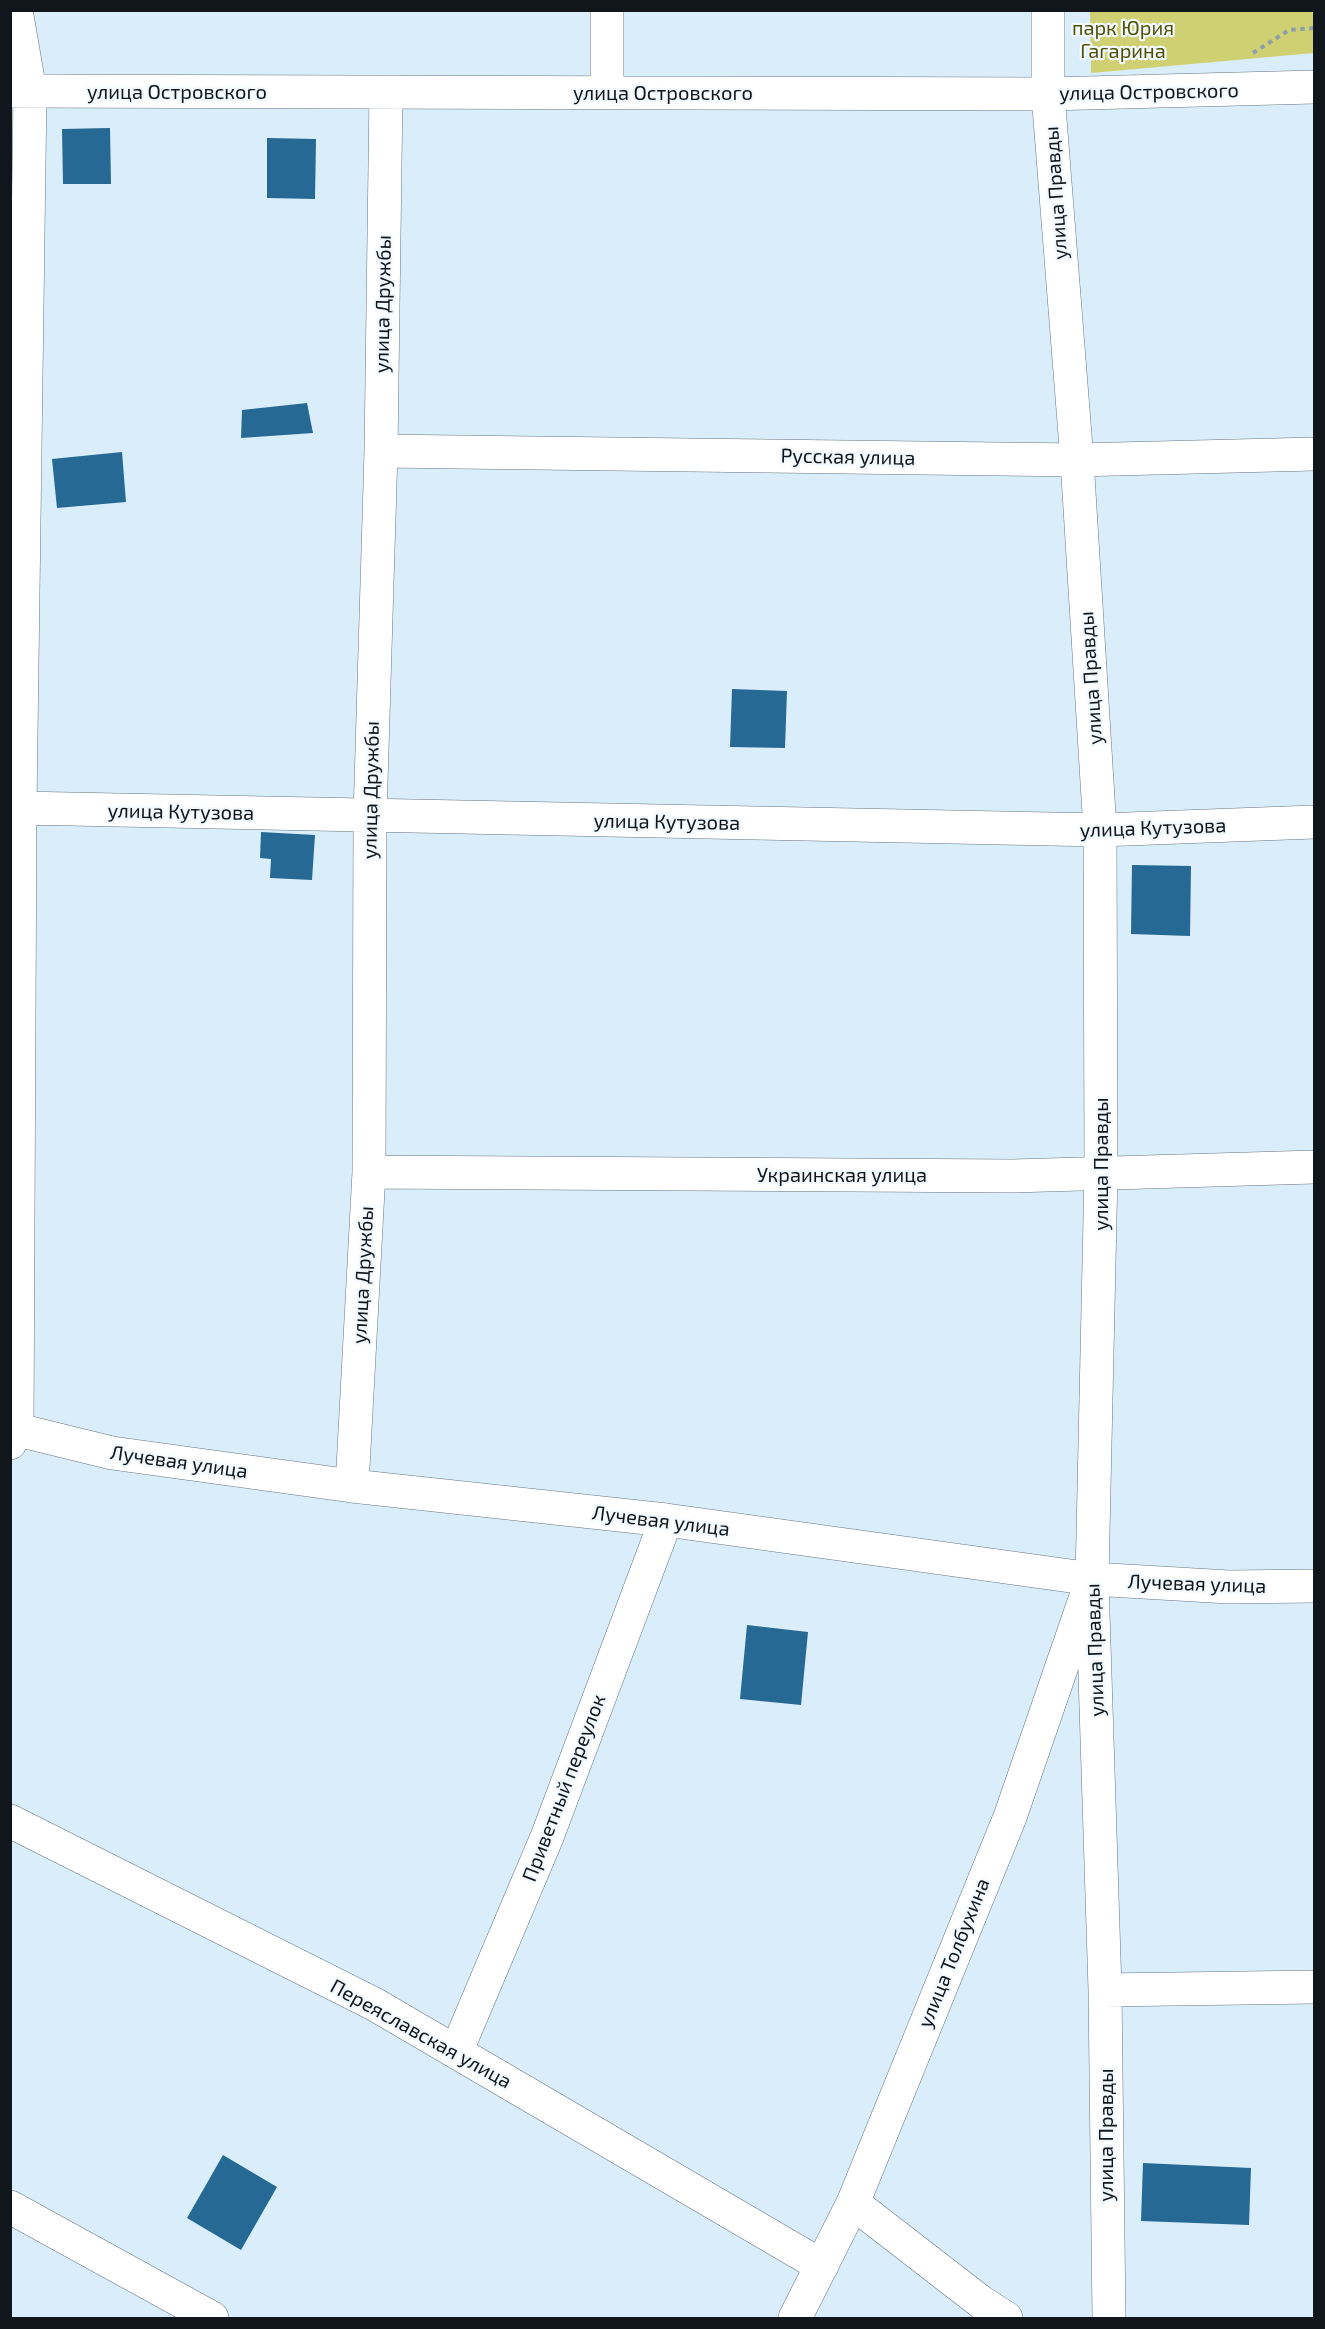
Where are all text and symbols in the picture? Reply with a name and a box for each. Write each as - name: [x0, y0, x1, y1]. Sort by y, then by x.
- park label: парк Юрия Гагарина: [1072, 16, 1174, 63]
- street label: улица Островского: [1059, 78, 1239, 106]
- street label: улица Островского: [87, 80, 267, 104]
- street label: улица Островского: [573, 81, 753, 105]
- street label: улица Правды: [1039, 126, 1073, 260]
- street label: улица Дружбы: [370, 235, 396, 373]
- street label: Русская улица: [780, 444, 916, 470]
- street label: улица Правды: [1074, 611, 1108, 745]
- street label: улица Дружбы: [358, 721, 384, 859]
- street label: улица Кутузова: [108, 799, 254, 825]
- street label: улица Кутузова: [594, 809, 740, 835]
- street label: улица Кутузова: [1079, 813, 1227, 843]
- street label: улица Правды: [1089, 1097, 1113, 1231]
- street label: Украинская улица: [757, 1163, 927, 1187]
- street label: улица Дружбы: [347, 1205, 379, 1345]
- street label: Лучевая улица: [109, 1440, 249, 1484]
- street label: Лучевая улица: [591, 1501, 731, 1541]
- street label: Лучевая улица: [1127, 1570, 1267, 1598]
- street label: улица Правды: [1081, 1583, 1109, 1717]
- street label: Приветный переулок: [517, 1691, 611, 1885]
- street label: улица Толбухина: [913, 1875, 995, 2031]
- street label: Переяславская улица: [326, 1974, 516, 2094]
- street label: улица Правды: [1094, 2068, 1118, 2202]

